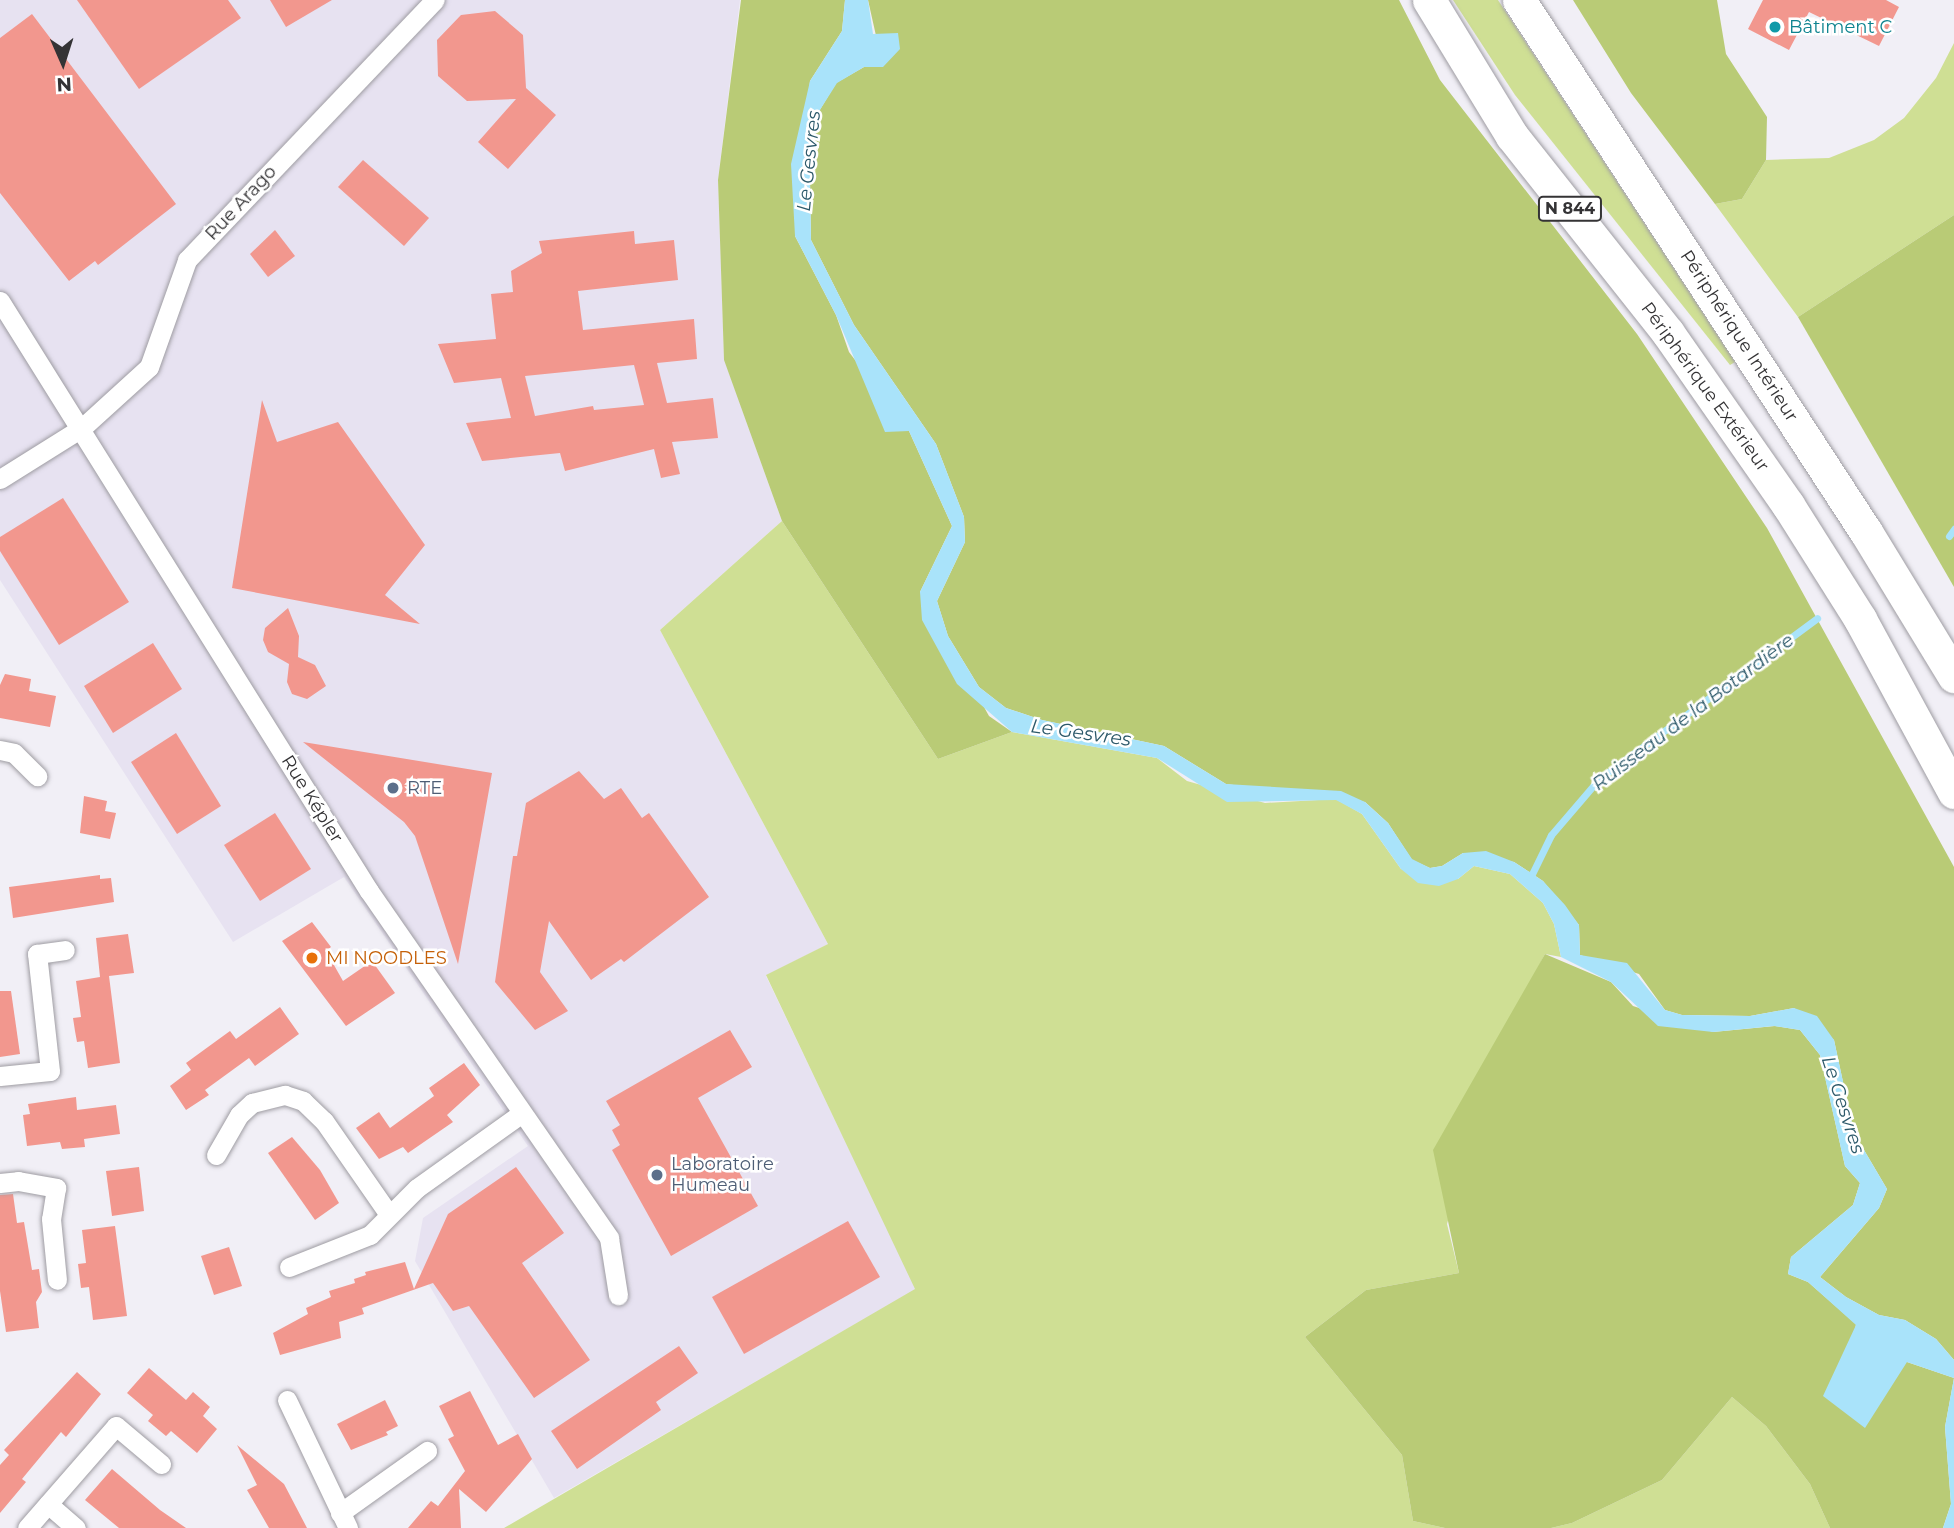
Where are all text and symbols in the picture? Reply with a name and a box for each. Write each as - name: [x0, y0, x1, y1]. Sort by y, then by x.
- place label: Bâtiment C: [1789, 16, 1892, 38]
- marker: Bâtiment C: [1767, 19, 1783, 35]
- north arrow: [28, 28, 98, 98]
- text: N: [56, 73, 72, 96]
- water label: Le Gesvres: [792, 110, 826, 212]
- street label: Rue Arago: [201, 161, 281, 245]
- road number: N 844: [1537, 196, 1603, 222]
- street label: Périphérique Intérieur: [1675, 246, 1803, 426]
- street label: Périphérique Extérieur: [1636, 298, 1774, 476]
- water label: Ruisseau de la Botardière: [1588, 629, 1798, 795]
- water label: Le Gesvres: [1029, 715, 1133, 751]
- street label: Rue Képler: [277, 751, 347, 847]
- place label: RTE: [407, 777, 442, 799]
- marker: RTE: [385, 780, 401, 796]
- place label: MI NOODLES: [326, 947, 447, 969]
- marker: MI NOODLES: [304, 950, 320, 966]
- water label: Le Gesvres: [1817, 1053, 1869, 1157]
- place label: Laboratoire Humeau: [671, 1154, 774, 1196]
- marker: Laboratoire Humeau: [649, 1167, 665, 1183]

